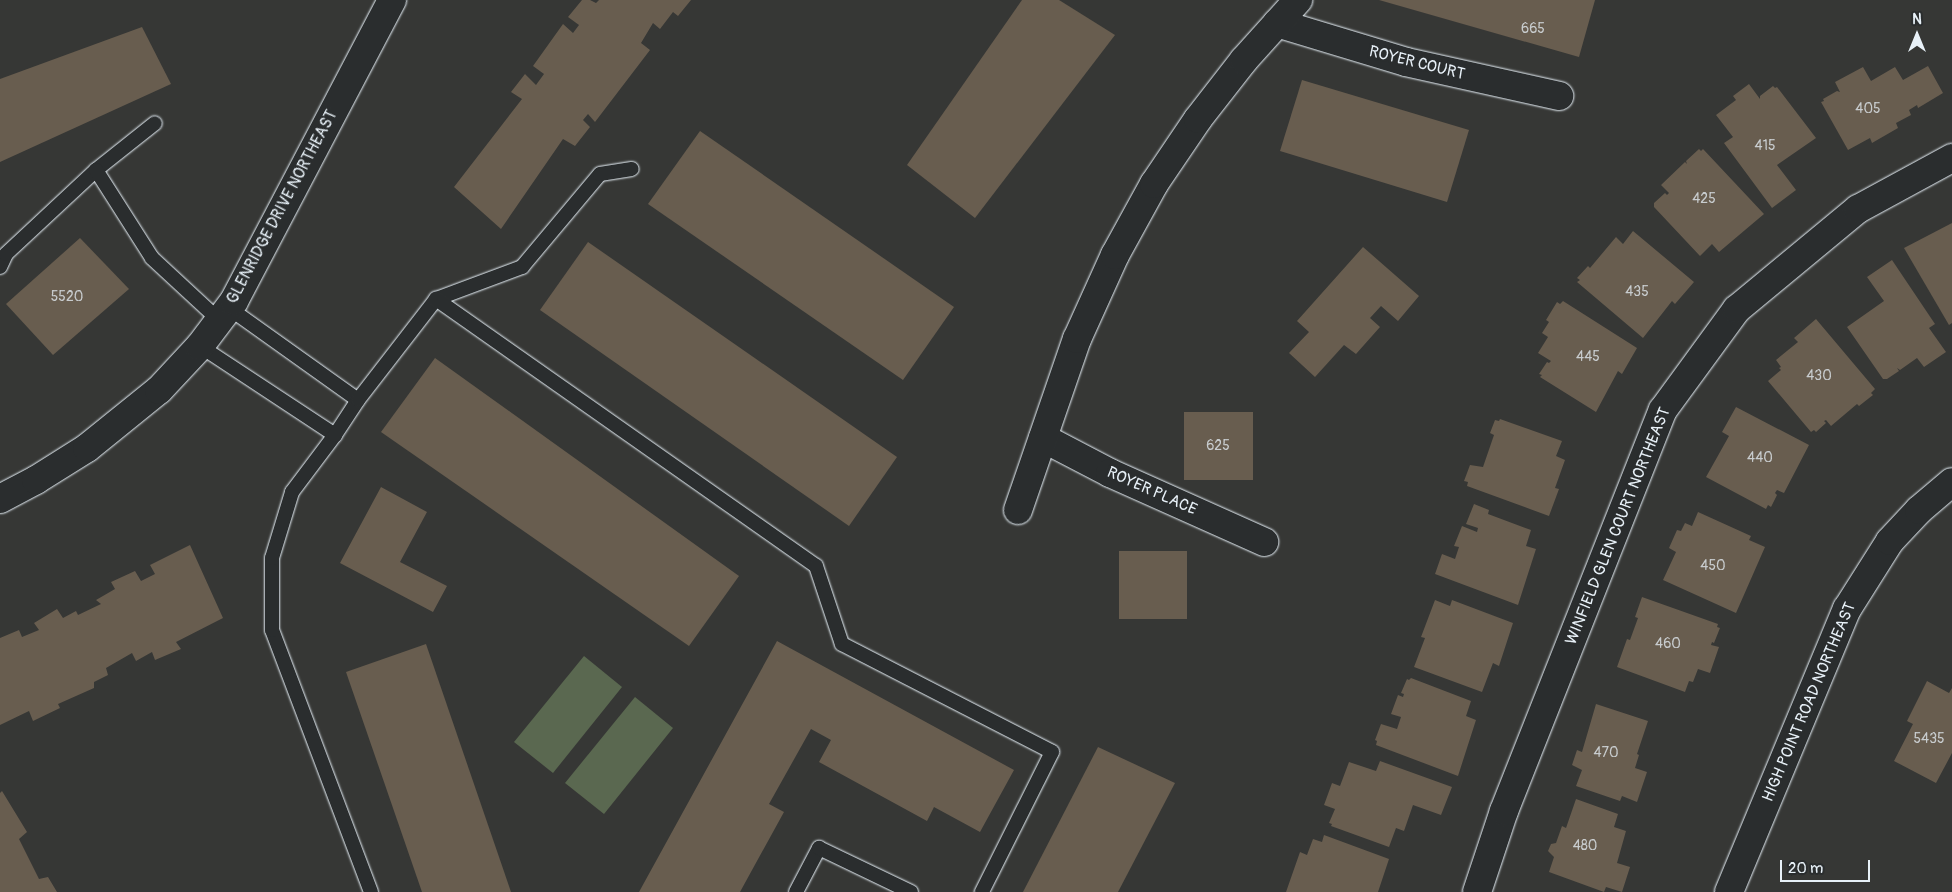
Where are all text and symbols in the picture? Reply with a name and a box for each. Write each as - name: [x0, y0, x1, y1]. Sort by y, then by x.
- north arrow: [1892, 10, 1942, 60]
- text: N: [1912, 11, 1922, 28]
- house number: 665: [1521, 21, 1545, 37]
- street label: ROYER COURT: [1367, 42, 1467, 84]
- house number: 405: [1855, 101, 1881, 117]
- street label: GLENRIDGE DRIVE NORTHEAST: [223, 107, 341, 307]
- house number: 415: [1754, 138, 1776, 154]
- house number: 425: [1692, 191, 1716, 207]
- house number: 435: [1625, 284, 1649, 300]
- house number: 5520: [51, 289, 83, 305]
- house number: 445: [1576, 349, 1600, 365]
- house number: 430: [1806, 368, 1832, 384]
- street label: WINFIELD GLEN COURT NORTHEAST: [1561, 405, 1675, 647]
- house number: 625: [1206, 438, 1230, 454]
- house number: 440: [1747, 450, 1773, 466]
- street label: ROYER PLACE: [1104, 463, 1200, 519]
- house number: 450: [1700, 558, 1726, 574]
- street label: HIGH POINT ROAD NORTHEAST: [1758, 599, 1860, 805]
- house number: 460: [1655, 636, 1681, 652]
- house number: 5435: [1913, 731, 1945, 747]
- house number: 470: [1593, 745, 1619, 761]
- house number: 480: [1573, 838, 1597, 854]
- scale bar: [1782, 850, 1872, 882]
- text: 20 m: [1788, 859, 1823, 878]

